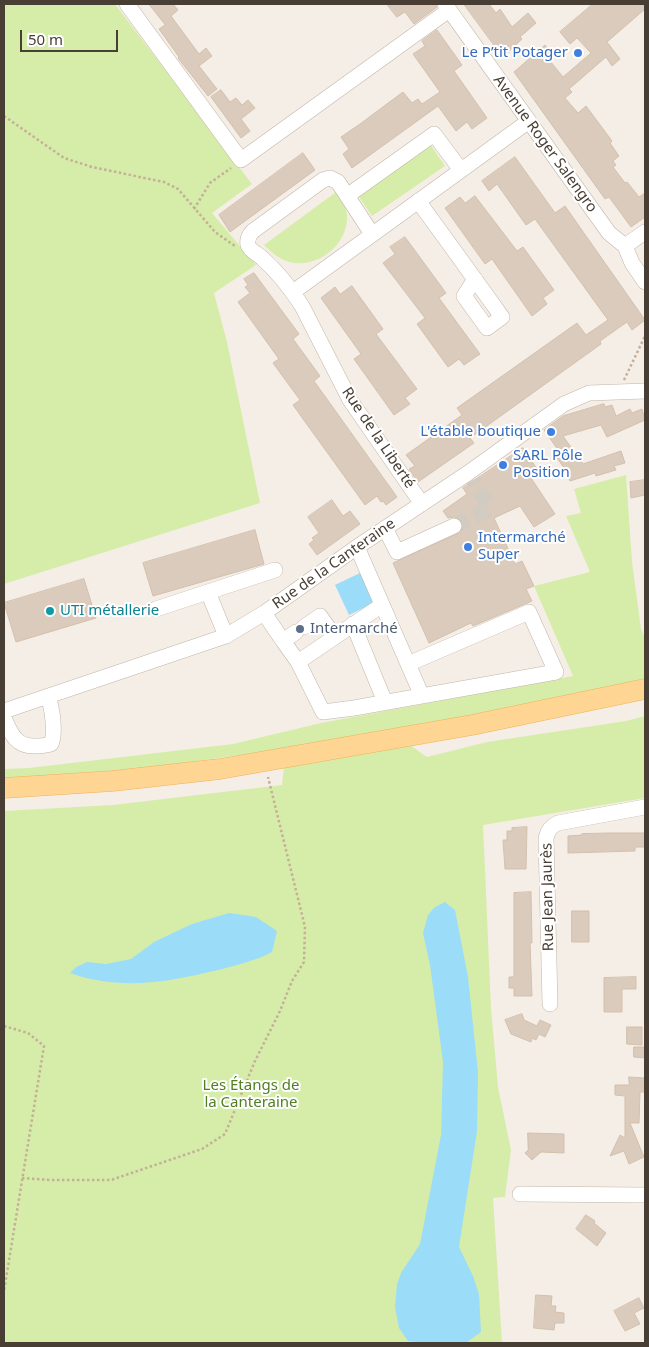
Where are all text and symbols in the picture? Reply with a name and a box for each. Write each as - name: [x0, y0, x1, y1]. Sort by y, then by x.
- scale bar: [22, 20, 120, 52]
- text: 50 m: [28, 29, 63, 49]
- place label: Le P’tit Potager: [462, 44, 568, 62]
- marker: Le P’tit Potager: [572, 47, 584, 59]
- street label: Avenue Roger Salengro: [489, 72, 601, 216]
- street label: Rue de la Liberté: [337, 384, 419, 492]
- place label: L'étable boutique: [420, 423, 541, 441]
- marker: L'étable boutique: [545, 426, 557, 438]
- place label: SARL Pôle Position: [513, 447, 582, 482]
- marker: SARL Pôle Position: [497, 459, 509, 471]
- street label: Rue de la Canteraine: [269, 515, 399, 613]
- place label: Intermarché Super: [478, 529, 566, 564]
- marker: Intermarché Super: [462, 541, 474, 553]
- place label: UTI métallerie: [60, 602, 159, 620]
- marker: UTI métallerie: [44, 605, 56, 617]
- place label: Intermarché: [310, 620, 398, 638]
- marker: Intermarché: [294, 623, 306, 635]
- street label: Rue Jean Jaurès: [538, 843, 558, 951]
- park label: Les Étangs de la Canteraine: [203, 1077, 299, 1112]

